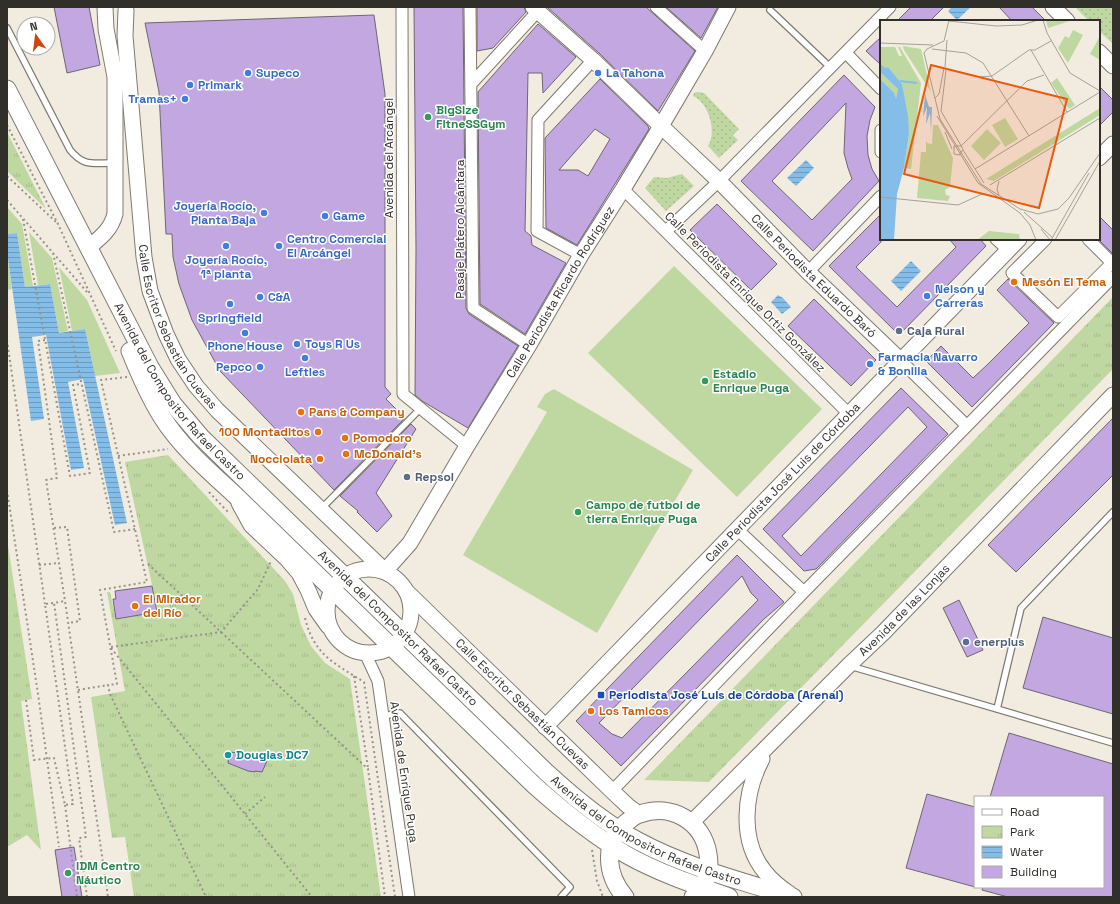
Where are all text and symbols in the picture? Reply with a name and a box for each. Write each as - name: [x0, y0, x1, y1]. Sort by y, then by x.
- north arrow: [16, 16, 56, 56]
- text: N: [28, 19, 39, 34]
- inset map: [880, 20, 1100, 240]
- place label: Supeco: [256, 65, 300, 81]
- place label: La Tahona: [606, 65, 664, 81]
- marker: Supeco: [243, 68, 253, 78]
- marker: La Tahona: [593, 68, 603, 78]
- place label: Primark: [198, 77, 242, 93]
- marker: Primark: [185, 80, 195, 90]
- place label: Tramas+: [128, 91, 177, 107]
- marker: Tramas+: [180, 94, 190, 104]
- street label: Avenida del Arcángel: [381, 98, 397, 218]
- place label: BigSize FitneSSGym: [436, 102, 506, 132]
- marker: BigSize FitneSSGym: [423, 112, 433, 122]
- street label: Pasaje Platero Alcántara: [452, 159, 468, 299]
- place label: Joyería Rocío, Planta Baja: [174, 198, 256, 228]
- street label: Calle Periodista Ricardo Rodríguez: [503, 203, 618, 381]
- marker: Joyería Rocío, Planta Baja: [259, 208, 269, 218]
- place label: Game: [333, 208, 365, 224]
- street label: Calle Periodista Enrique Ortiz González: [661, 208, 829, 376]
- marker: Game: [320, 211, 330, 221]
- street label: Calle Periodista Eduardo Baró: [748, 211, 880, 341]
- place label: Centro Comercial El Arcángel: [287, 231, 386, 261]
- marker: Joyería Rocío, 1ª planta: [221, 241, 231, 251]
- marker: Centro Comercial El Arcángel: [274, 241, 284, 251]
- street label: Calle Escritor Sebastián Cuevas: [135, 244, 221, 413]
- place label: Joyería Rocío, 1ª planta: [185, 252, 267, 282]
- place label: Mesón El Tema: [1022, 274, 1106, 290]
- marker: Mesón El Tema: [1009, 277, 1019, 287]
- place label: Nelson y Carreras: [935, 281, 985, 311]
- place label: C&A: [268, 289, 291, 305]
- marker: Nelson y Carreras: [922, 291, 932, 301]
- marker: C&A: [255, 292, 265, 302]
- marker: Springfield: [225, 299, 235, 309]
- street label: Avenida del Compositor Rafael Castro: [110, 300, 249, 484]
- place label: Springfield: [198, 310, 262, 326]
- place label: Caja Rural: [907, 323, 965, 339]
- marker: Caja Rural: [894, 326, 904, 336]
- marker: Phone House: [240, 328, 250, 338]
- place label: Toys R Us: [305, 336, 360, 352]
- place label: Phone House: [207, 338, 283, 354]
- marker: Toys R Us: [292, 339, 302, 349]
- place label: Farmacia Navarro & Bonilla: [878, 349, 978, 379]
- marker: Lefties: [300, 353, 310, 363]
- place label: Pepco: [216, 359, 252, 375]
- marker: Farmacia Navarro & Bonilla: [865, 359, 875, 369]
- marker: Pepco: [255, 362, 265, 372]
- place label: Lefties: [285, 364, 325, 380]
- place label: Estadio Enrique Puga: [713, 366, 789, 396]
- marker: Estadio Enrique Puga: [700, 376, 710, 386]
- street label: Calle Periodista José Luis de Córdoba: [702, 399, 864, 566]
- place label: Pans & Company: [309, 404, 405, 420]
- marker: Pans & Company: [296, 407, 306, 417]
- place label: 100 Montaditos: [219, 424, 310, 440]
- marker: 100 Montaditos: [313, 427, 323, 437]
- place label: Pomodoro: [353, 430, 412, 446]
- marker: Pomodoro: [340, 433, 350, 443]
- place label: McDonald's: [354, 446, 422, 462]
- marker: McDonald's: [341, 449, 351, 459]
- place label: Nocciolata: [250, 451, 312, 467]
- marker: Nocciolata: [315, 454, 325, 464]
- place label: Repsol: [415, 469, 454, 485]
- marker: Repsol: [402, 472, 412, 482]
- place label: Campo de futbol de tierra Enrique Puga: [586, 497, 701, 527]
- marker: Campo de futbol de tierra Enrique Puga: [573, 507, 583, 517]
- street label: Avenida del Compositor Rafael Castro: [314, 547, 481, 710]
- street label: Avenida de las Lonjas: [855, 561, 953, 660]
- place label: El Mirador del Río: [143, 591, 201, 621]
- marker: El Mirador del Río: [130, 601, 140, 611]
- place label: enerplus: [974, 634, 1025, 650]
- street label: Calle Escritor Sebastián Cuevas: [452, 635, 593, 773]
- marker: enerplus: [961, 637, 971, 647]
- place label: Periodista José Luis de Córdoba (Arenal): [609, 687, 844, 703]
- marker: Periodista José Luis de Córdoba (Arenal): [596, 690, 606, 700]
- street label: Avenida de Enrique Puga: [386, 700, 422, 844]
- place label: Los Tamicos: [599, 703, 669, 719]
- marker: Los Tamicos: [586, 706, 596, 716]
- place label: Douglas DC7: [236, 747, 309, 763]
- marker: Douglas DC7: [223, 750, 233, 760]
- street label: Avenida del Compositor Rafael Castro: [547, 772, 744, 889]
- legend: [974, 796, 1104, 888]
- text: Road: [1010, 804, 1039, 820]
- text: Park: [1010, 824, 1035, 840]
- text: Water: [1010, 844, 1044, 860]
- place label: IDM Centro Náutico: [76, 858, 140, 888]
- text: Building: [1010, 864, 1057, 880]
- marker: IDM Centro Náutico: [63, 868, 73, 878]

